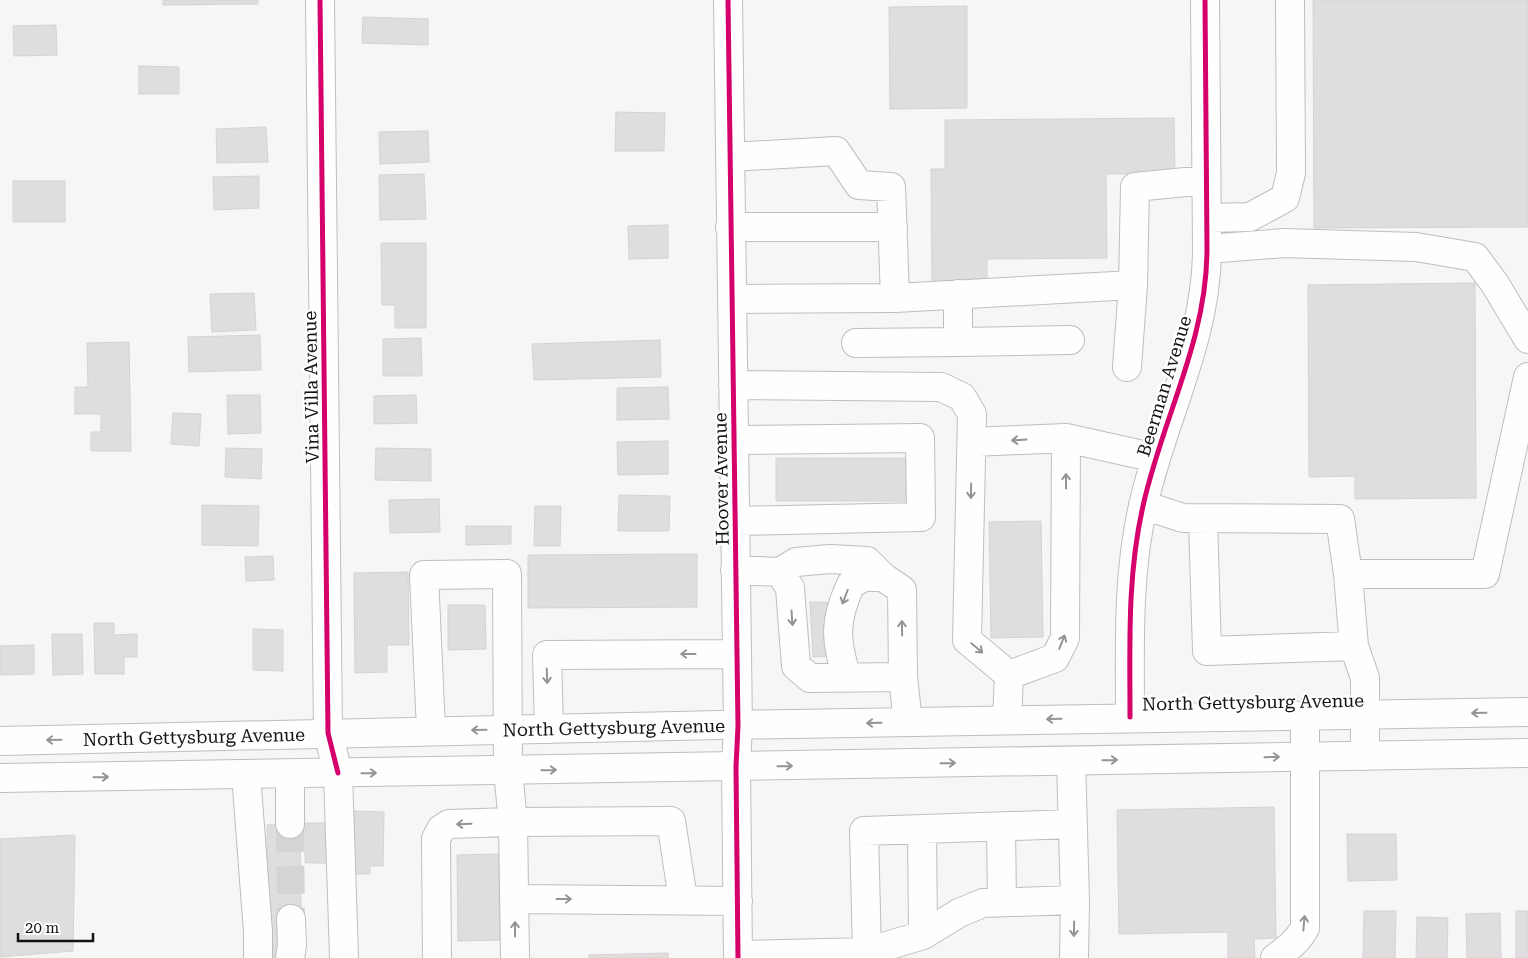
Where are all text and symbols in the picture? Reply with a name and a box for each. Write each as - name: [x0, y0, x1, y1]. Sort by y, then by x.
- street label: Vina Villa Avenue: [299, 310, 323, 463]
- street label: Beerman Avenue: [1133, 313, 1195, 459]
- street label: Hoover Avenue: [709, 412, 733, 546]
- one-way arrow: [1011, 435, 1027, 444]
- one-way arrow: [1061, 473, 1071, 489]
- one-way arrow: [966, 482, 976, 498]
- one-way arrow: [840, 589, 849, 604]
- one-way arrow: [787, 610, 797, 626]
- one-way arrow: [897, 620, 907, 636]
- one-way arrow: [1058, 635, 1067, 650]
- one-way arrow: [971, 643, 984, 654]
- one-way arrow: [680, 649, 696, 659]
- one-way arrow: [542, 668, 552, 684]
- street label: North Gettysburg Avenue: [1142, 690, 1364, 714]
- one-way arrow: [1472, 708, 1488, 718]
- street label: North Gettysburg Avenue: [502, 714, 725, 740]
- one-way arrow: [1047, 714, 1063, 724]
- one-way arrow: [867, 718, 883, 728]
- street label: North Gettysburg Avenue: [83, 723, 305, 749]
- one-way arrow: [472, 725, 488, 735]
- one-way arrow: [47, 735, 63, 745]
- one-way arrow: [1264, 753, 1280, 762]
- one-way arrow: [1102, 756, 1118, 765]
- one-way arrow: [939, 758, 955, 768]
- one-way arrow: [776, 761, 793, 771]
- one-way arrow: [540, 765, 556, 775]
- one-way arrow: [360, 768, 376, 777]
- one-way arrow: [93, 772, 109, 781]
- one-way arrow: [457, 819, 473, 829]
- one-way arrow: [556, 894, 572, 904]
- scale bar: [18, 910, 92, 942]
- one-way arrow: [1299, 915, 1309, 931]
- text: 20 m: [25, 919, 60, 937]
- one-way arrow: [1069, 920, 1079, 937]
- one-way arrow: [510, 921, 520, 937]

